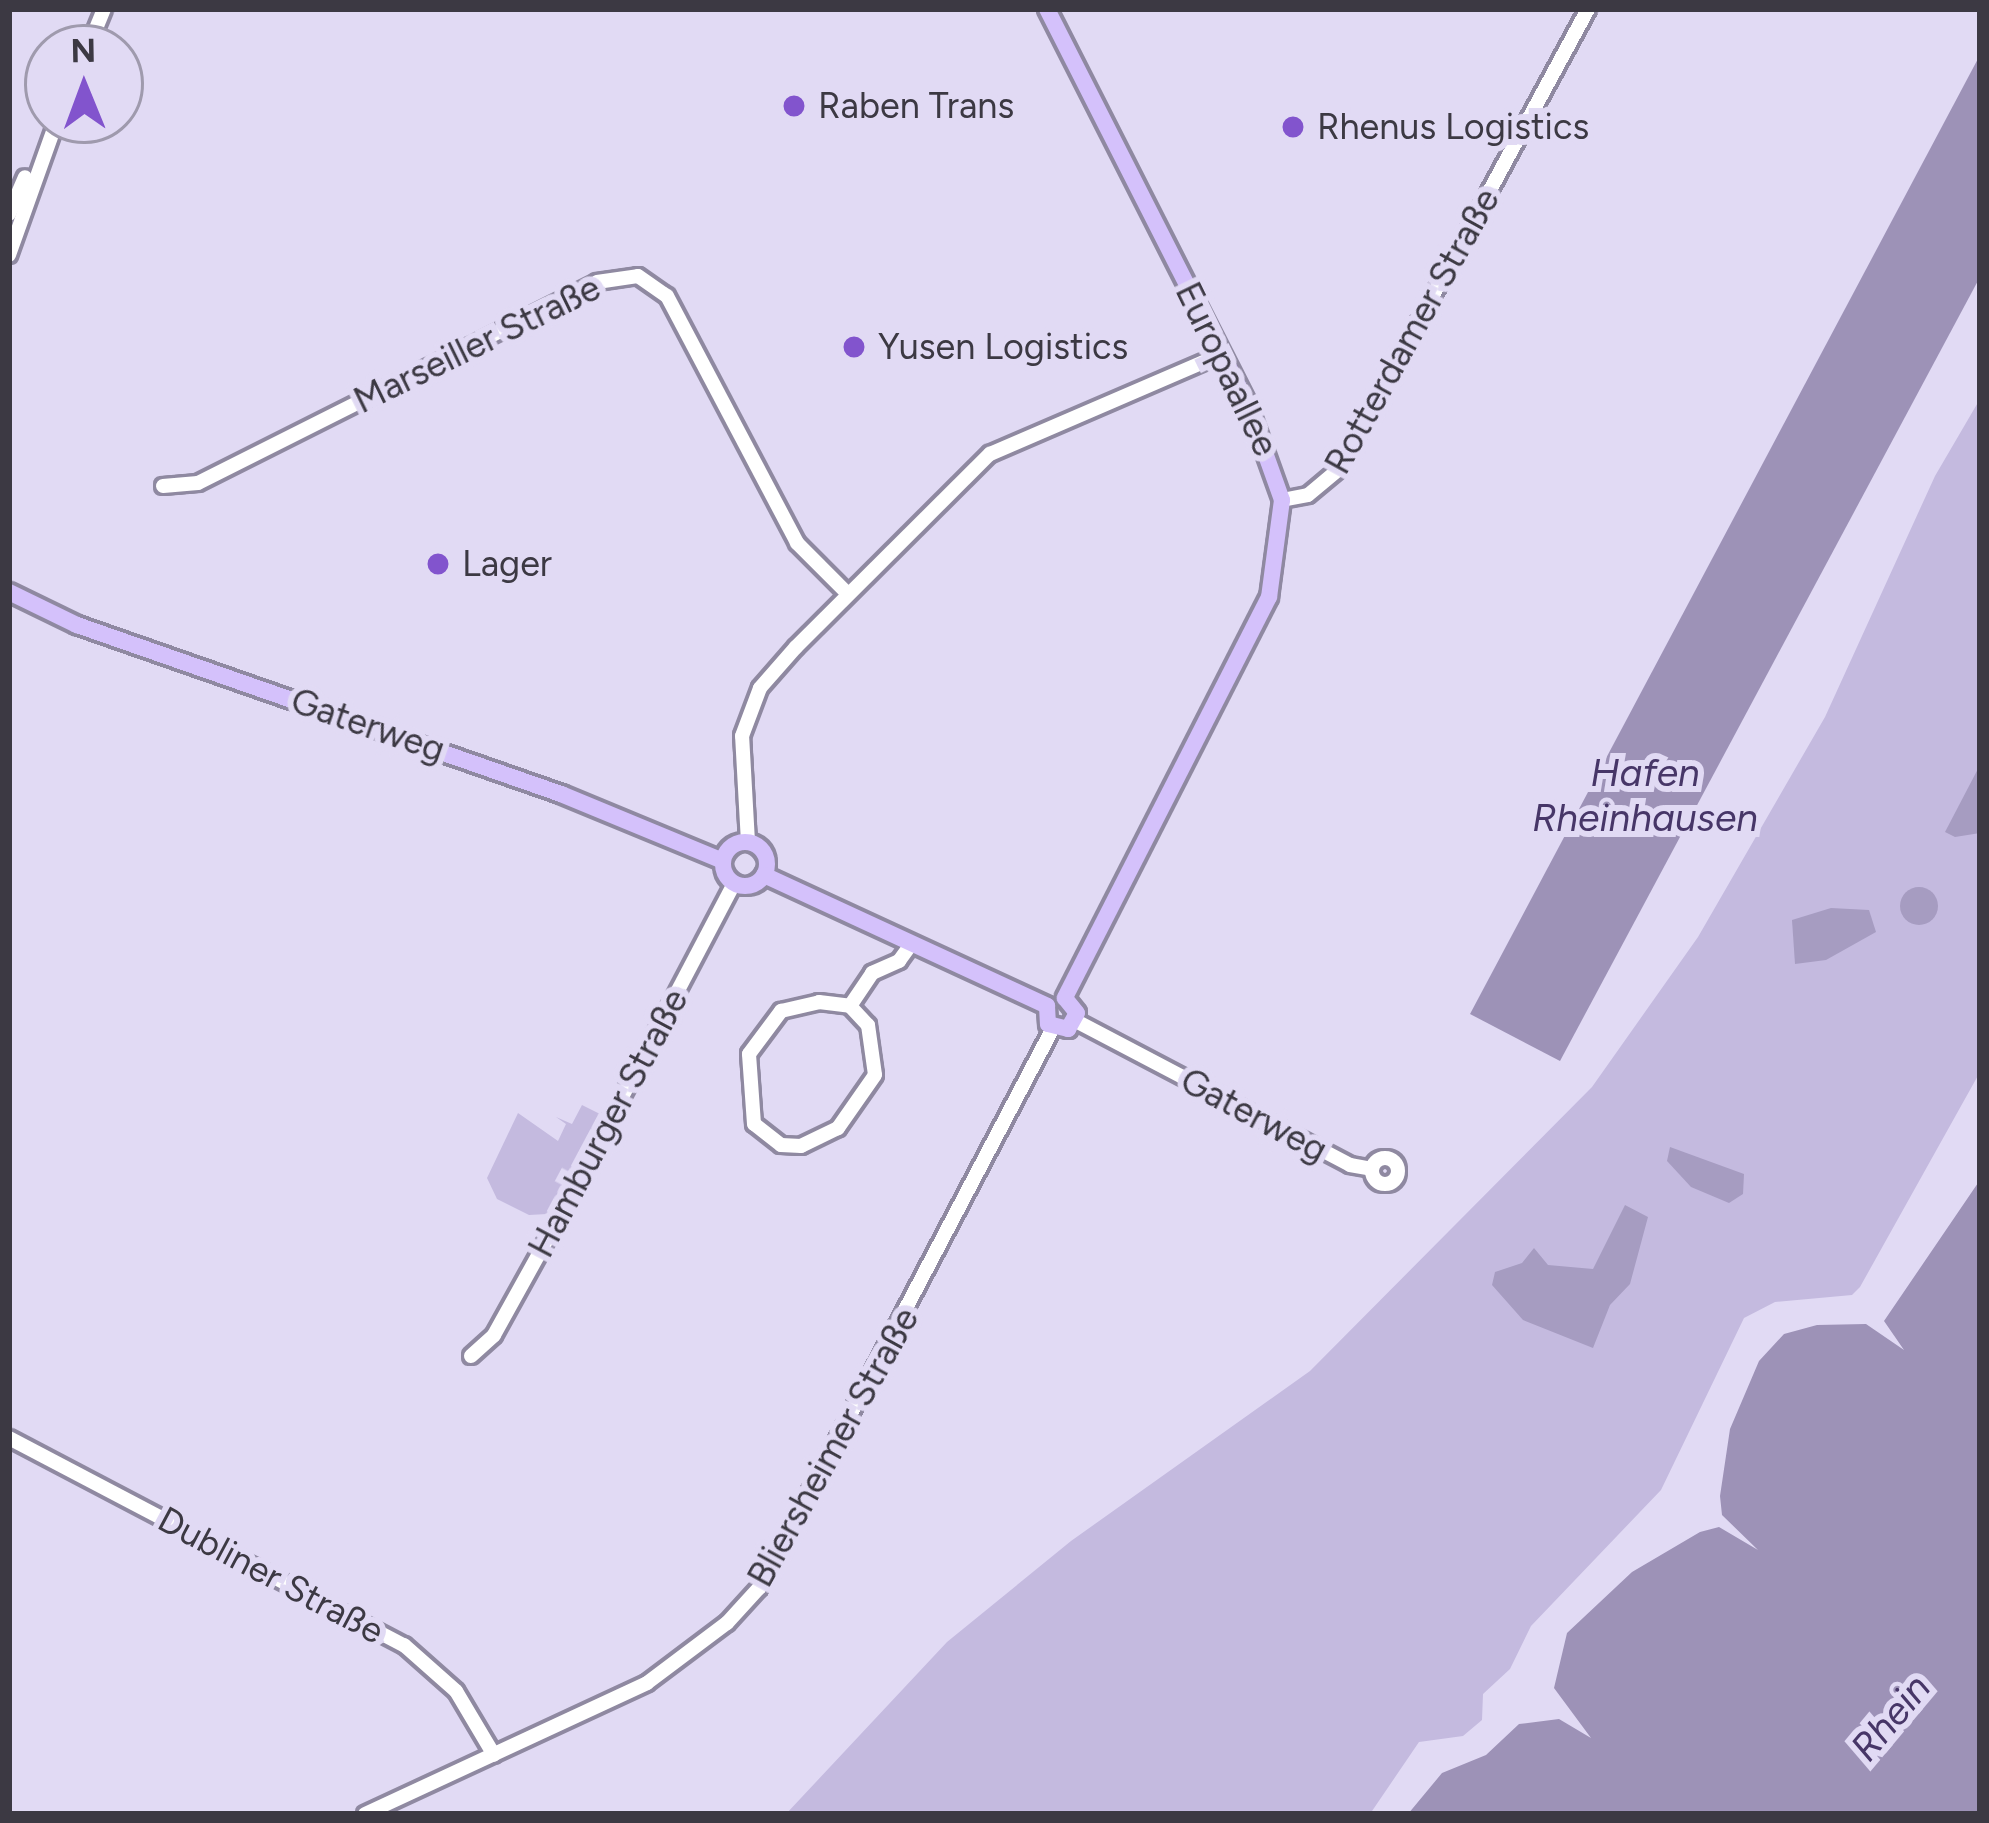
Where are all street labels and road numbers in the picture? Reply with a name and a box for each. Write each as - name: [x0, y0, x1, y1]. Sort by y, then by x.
- street label: Rotterdamer Straße: [1316, 181, 1508, 481]
- street label: Marseiller Straße: [347, 266, 607, 422]
- street label: Europaallee: [1166, 275, 1288, 463]
- street label: Gaterweg: [285, 679, 451, 771]
- street label: Hamburger Straße: [519, 982, 697, 1264]
- street label: Gaterweg: [1173, 1058, 1335, 1172]
- street label: Bliersheimer Straße: [738, 1300, 928, 1594]
- street label: Dubliner Straße: [151, 1497, 391, 1653]

